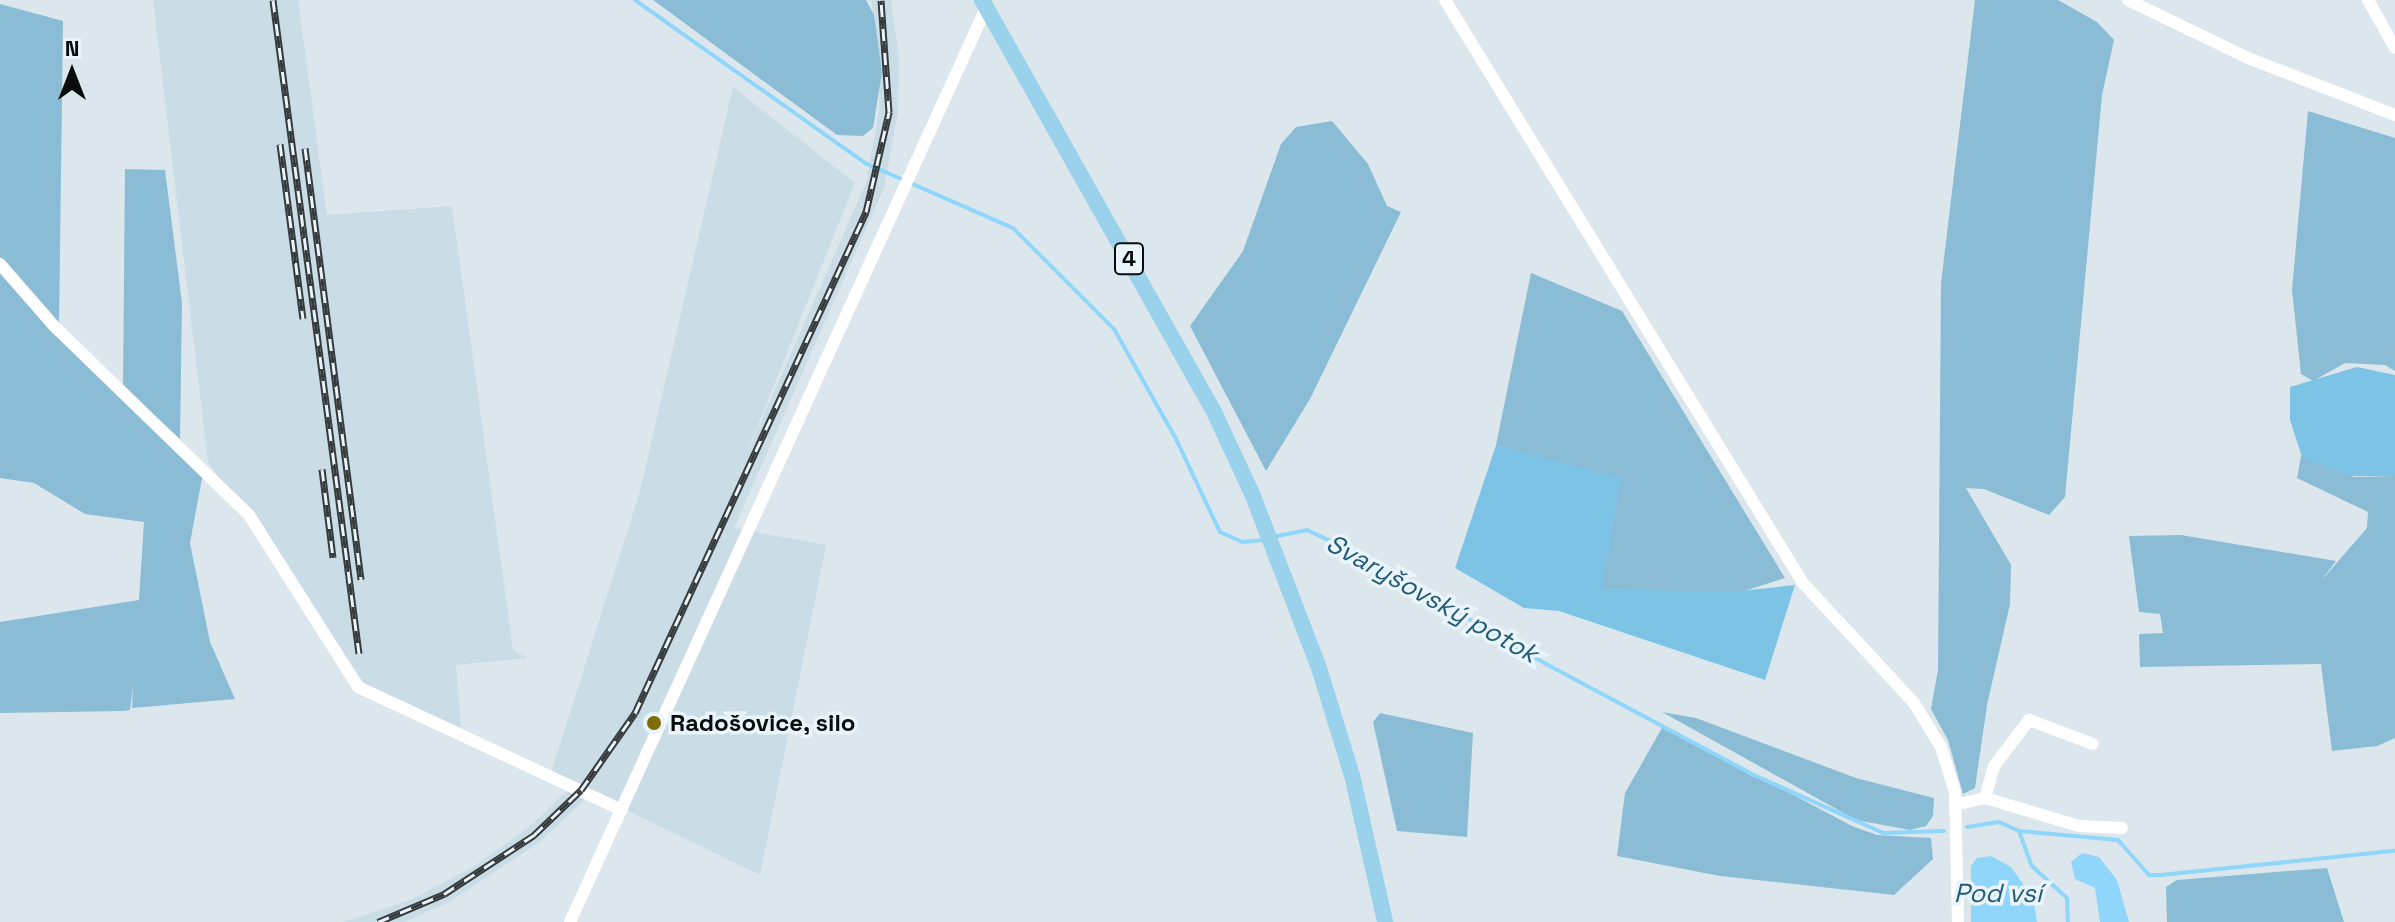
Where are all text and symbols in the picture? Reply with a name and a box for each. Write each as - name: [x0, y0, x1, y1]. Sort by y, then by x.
- north arrow: [32, 32, 112, 112]
- text: N: [65, 34, 79, 62]
- road number: 4: [1113, 241, 1145, 277]
- water label: Svaryšovský potok: [1321, 528, 1543, 670]
- place label: Radošovice, silo: [670, 709, 856, 737]
- marker: Radošovice, silo: [645, 714, 663, 732]
- water label: Pod vsí: [1954, 878, 2042, 910]

